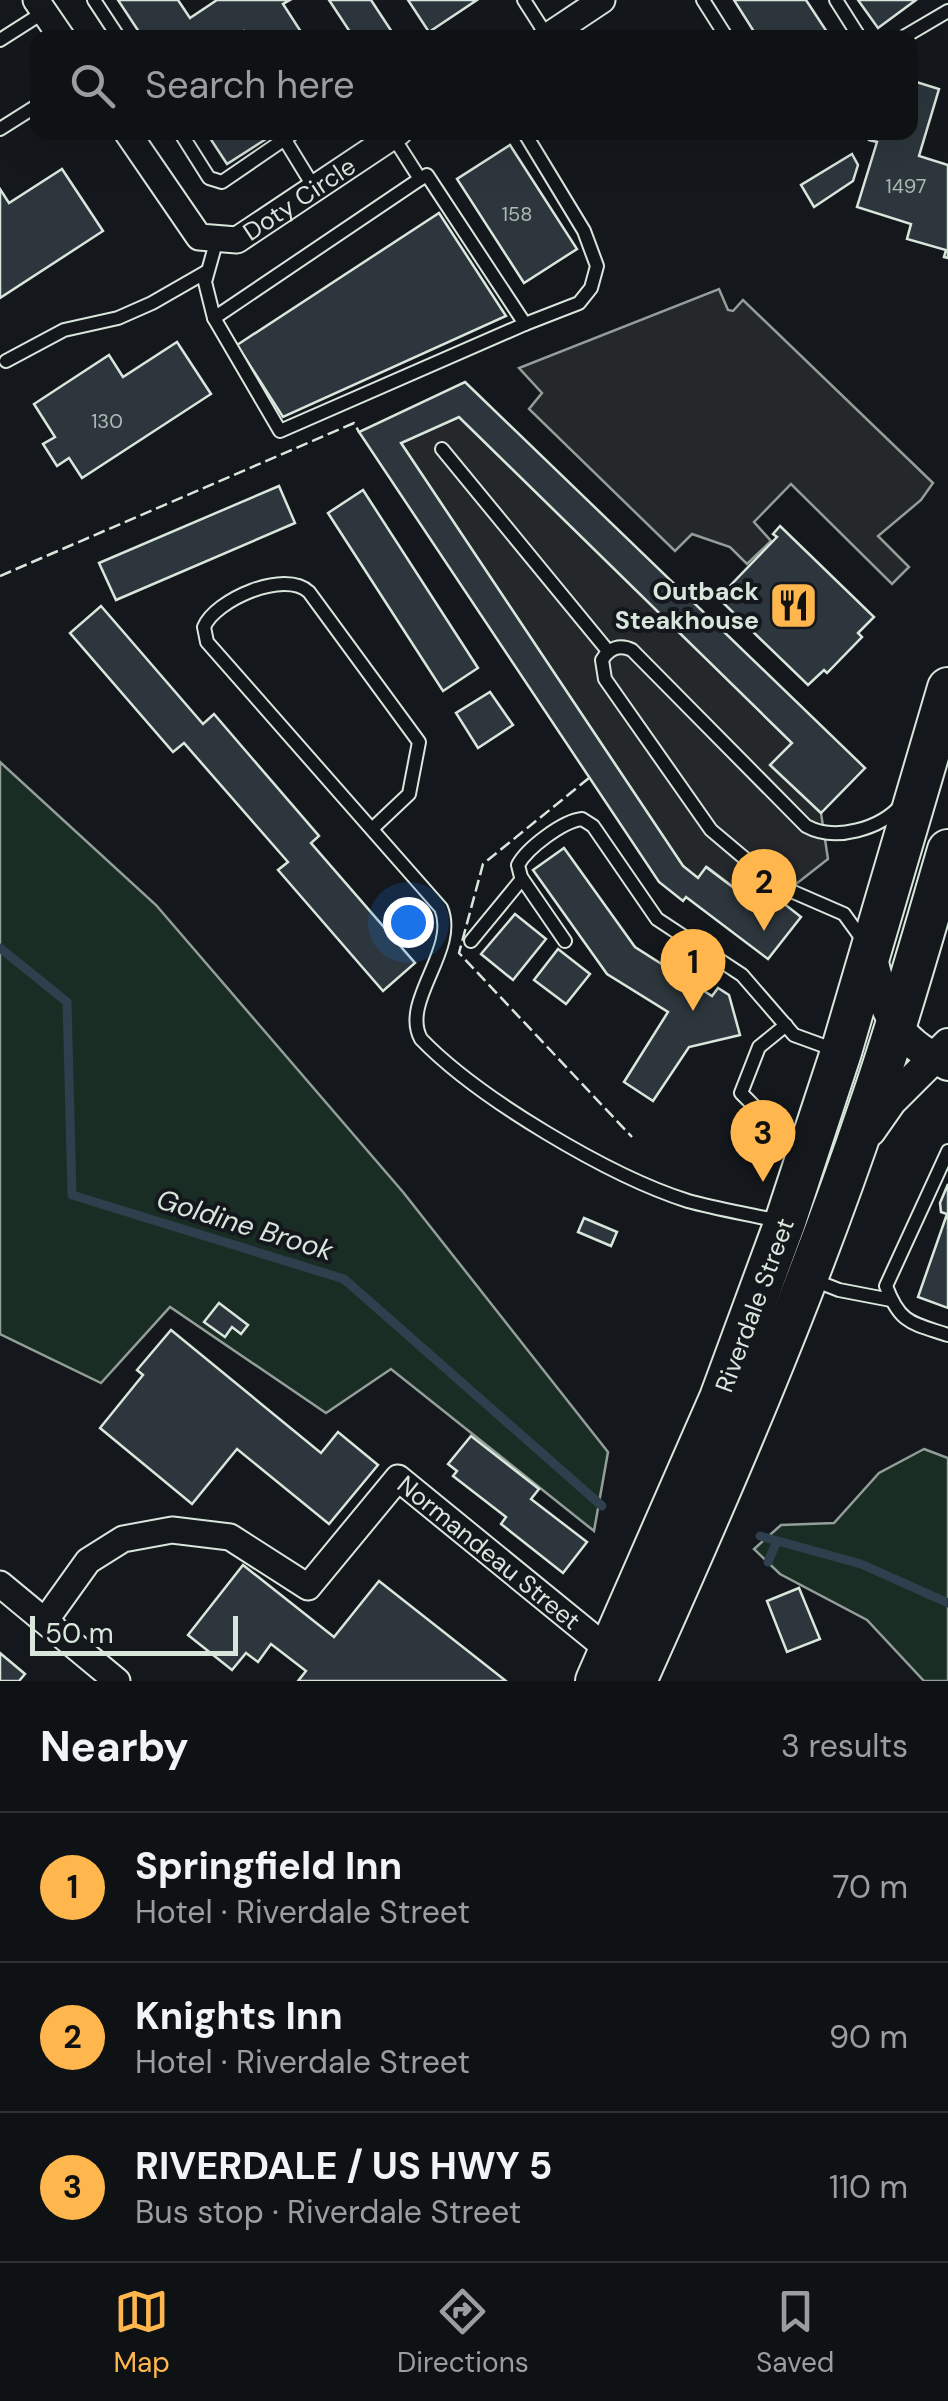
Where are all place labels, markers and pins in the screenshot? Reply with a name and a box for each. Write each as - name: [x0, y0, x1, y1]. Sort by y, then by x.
- place label: Outback Steakhouse: [615, 575, 760, 637]
- restaurant icon: Outback Steakhouse: [768, 579, 820, 631]
- pin: 2: [732, 848, 796, 931]
- pin: 1: [660, 928, 726, 1011]
- pin: 3: [730, 1100, 796, 1182]

